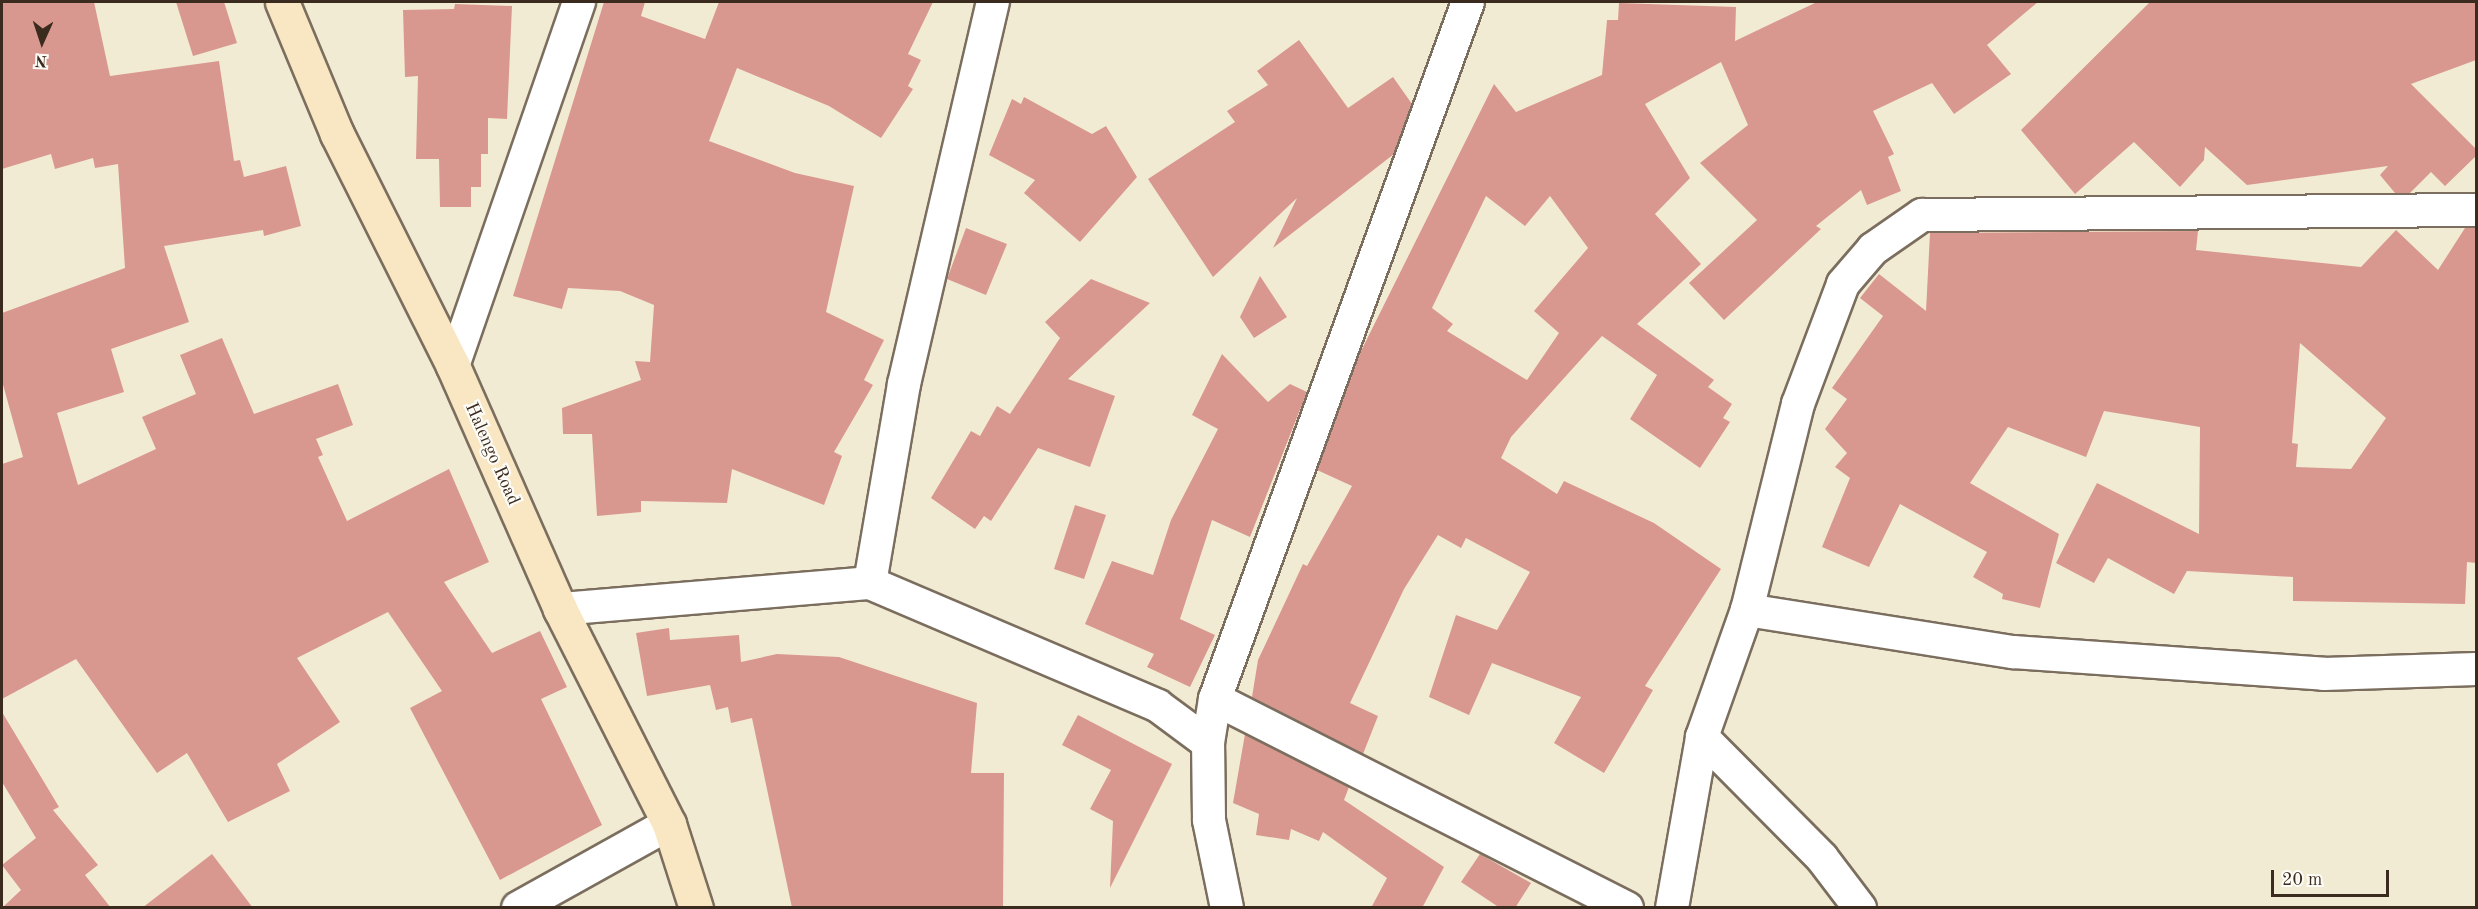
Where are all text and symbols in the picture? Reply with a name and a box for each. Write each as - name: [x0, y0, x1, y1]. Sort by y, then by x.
- north arrow: [12, 12, 72, 72]
- text: N: [35, 52, 48, 68]
- street label: Halengo Road: [460, 399, 524, 509]
- scale bar: [2274, 858, 2392, 896]
- text: 20 m: [2282, 871, 2322, 889]

